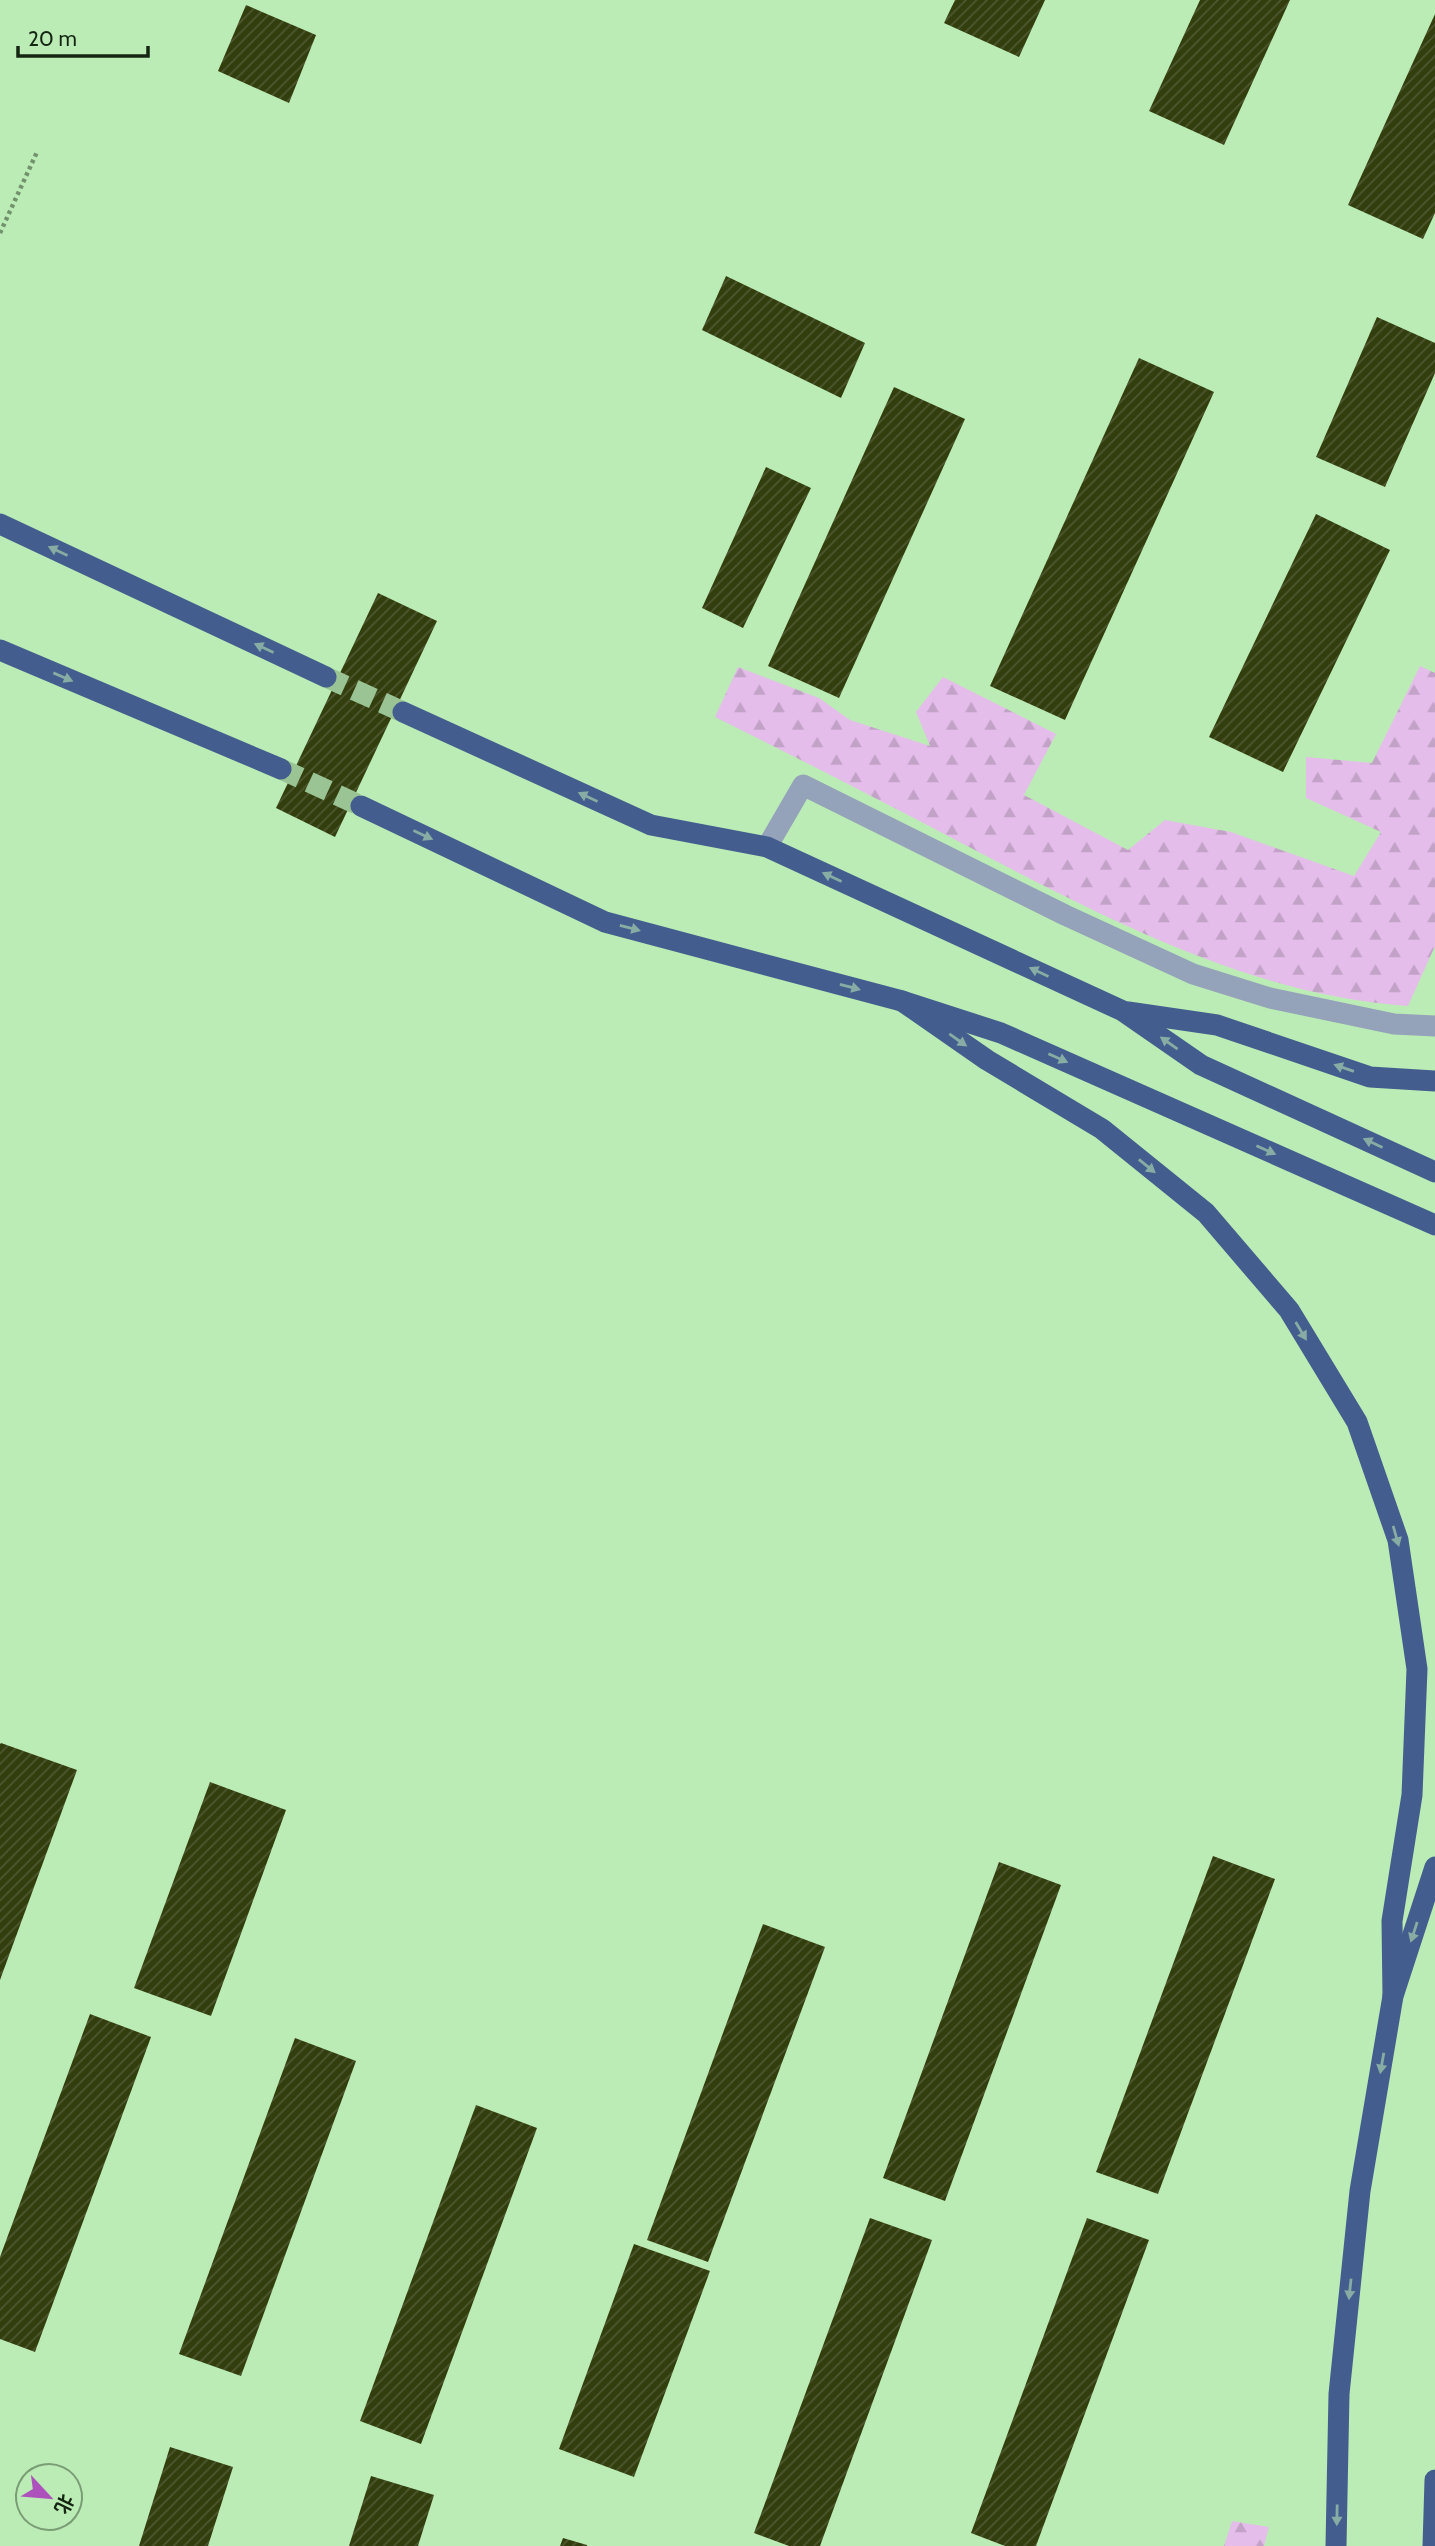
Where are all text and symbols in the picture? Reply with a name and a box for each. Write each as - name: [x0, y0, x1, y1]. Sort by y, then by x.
- scale bar: [18, 14, 147, 58]
- text: 20 m: [28, 26, 77, 51]
- one-way arrow: [48, 546, 68, 557]
- one-way arrow: [254, 642, 274, 654]
- one-way arrow: [53, 671, 74, 682]
- one-way arrow: [578, 791, 599, 802]
- one-way arrow: [413, 830, 433, 841]
- one-way arrow: [822, 871, 842, 883]
- one-way arrow: [620, 924, 641, 934]
- one-way arrow: [1029, 966, 1049, 978]
- one-way arrow: [840, 983, 861, 993]
- one-way arrow: [949, 1033, 967, 1047]
- one-way arrow: [1160, 1037, 1179, 1050]
- one-way arrow: [1048, 1052, 1068, 1064]
- one-way arrow: [1333, 1062, 1354, 1073]
- one-way arrow: [1363, 1138, 1383, 1149]
- one-way arrow: [1256, 1144, 1276, 1156]
- one-way arrow: [1138, 1158, 1156, 1173]
- one-way arrow: [1295, 1321, 1308, 1341]
- one-way arrow: [1391, 1526, 1401, 1547]
- one-way arrow: [1408, 1921, 1419, 1942]
- one-way arrow: [1376, 2053, 1387, 2075]
- one-way arrow: [1344, 2278, 1355, 2300]
- north arrow: [14, 2462, 84, 2532]
- text: 北: [49, 2491, 78, 2518]
- one-way arrow: [1331, 2505, 1343, 2527]

